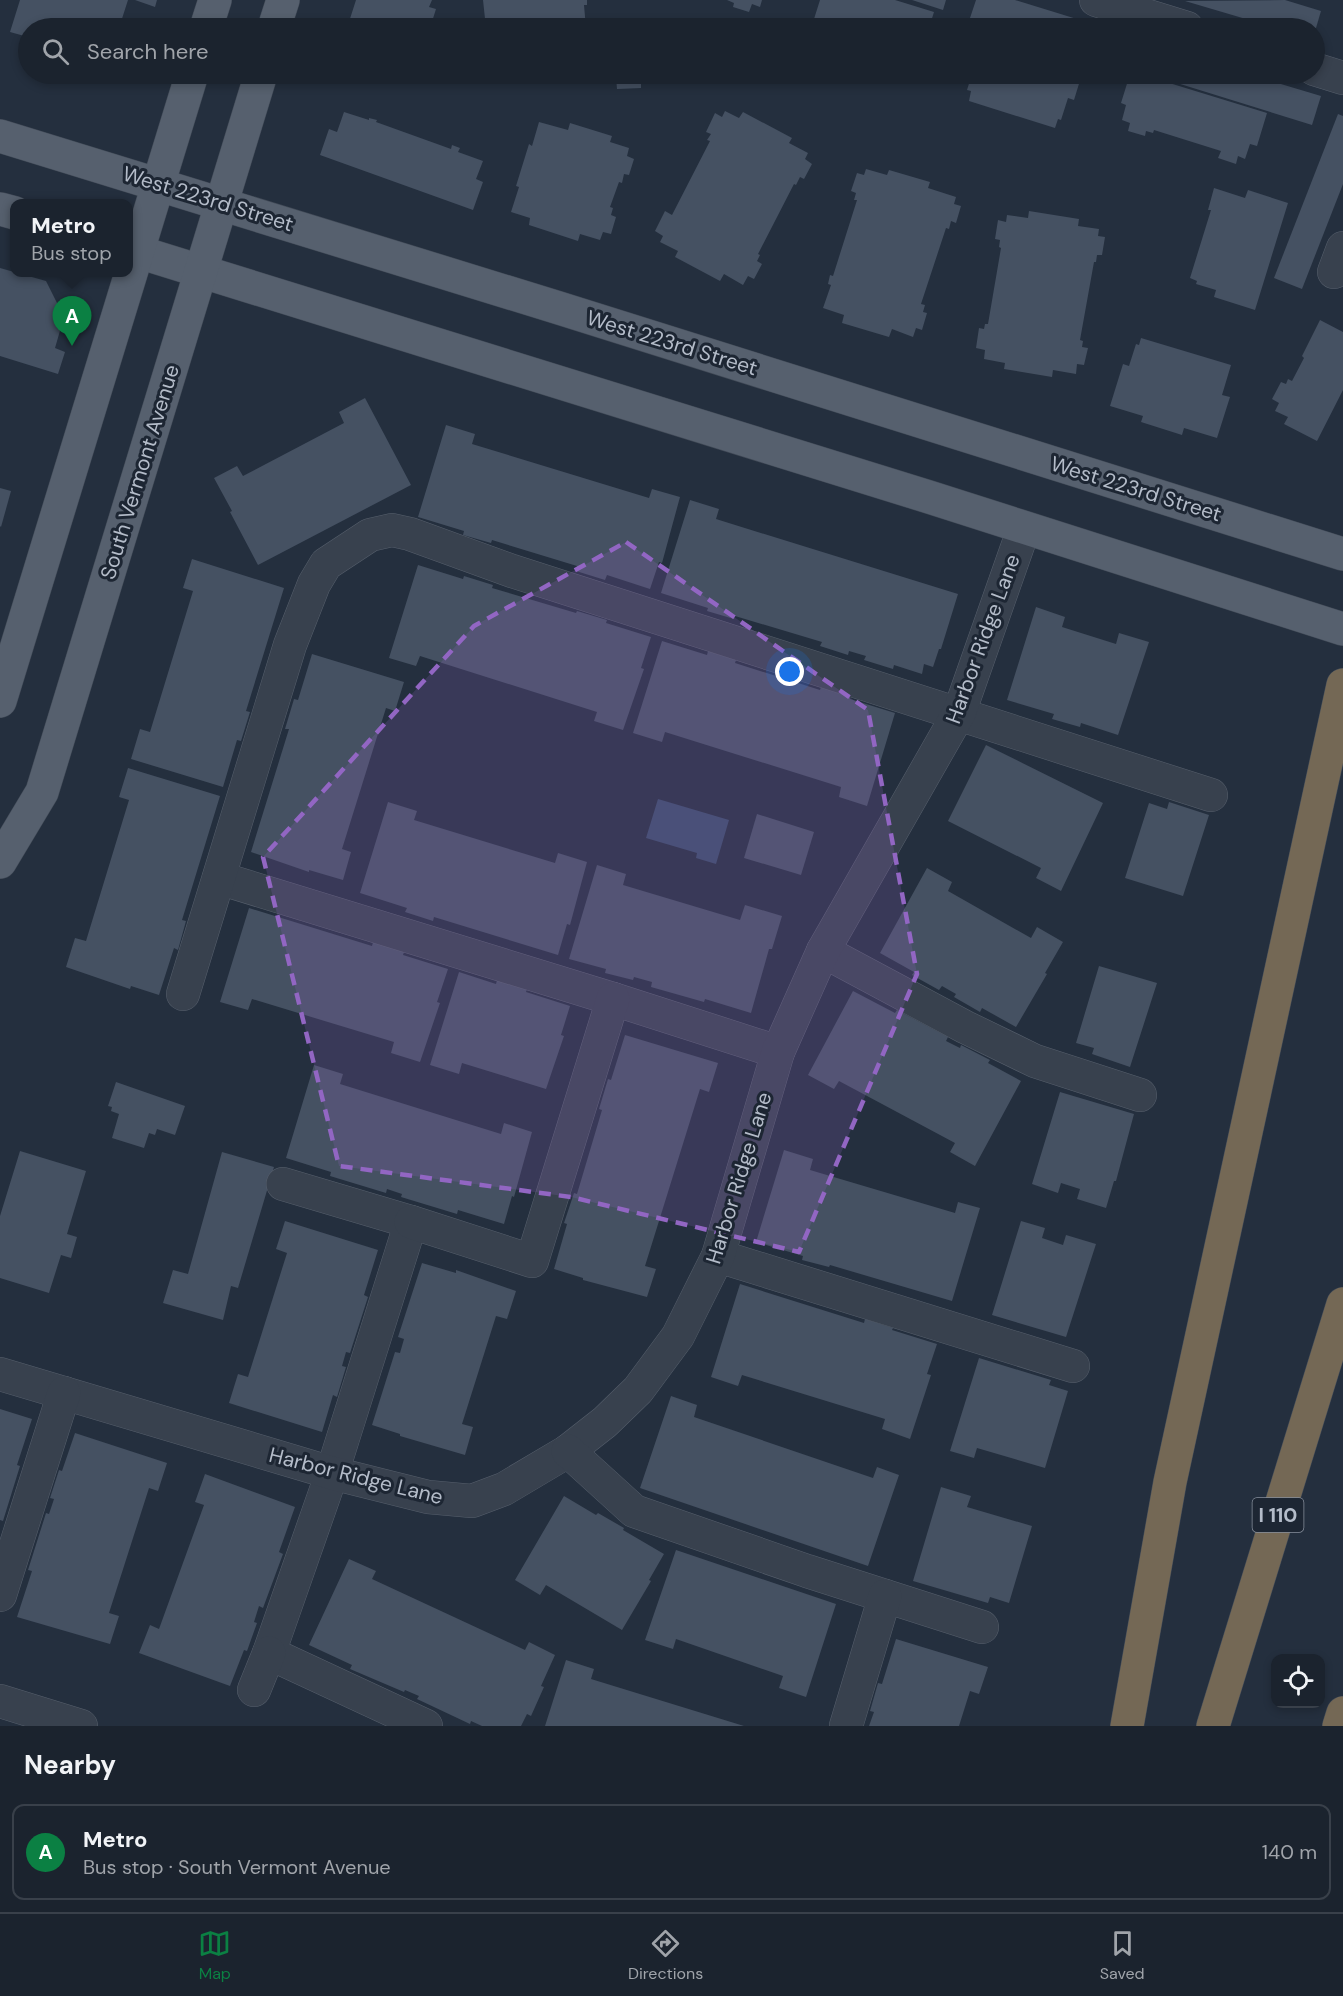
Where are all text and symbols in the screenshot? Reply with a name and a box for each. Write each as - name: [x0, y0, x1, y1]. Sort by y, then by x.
- search box: [18, 18, 1325, 84]
- icon: search: [39, 35, 72, 68]
- text: Search here: [87, 37, 208, 66]
- street label: West 223rd Street: [119, 160, 297, 238]
- popup: [10, 199, 133, 277]
- text: Metro: [31, 211, 96, 240]
- text: Bus stop: [31, 240, 112, 266]
- pin: A: [52, 296, 92, 346]
- street label: West 223rd Street: [583, 304, 761, 382]
- street label: South Vermont Avenue: [94, 361, 186, 583]
- street label: West 223rd Street: [1047, 450, 1225, 528]
- street label: Harbor Ridge Lane: [939, 550, 1027, 728]
- your location: [775, 657, 804, 686]
- street label: Harbor Ridge Lane: [700, 1089, 778, 1267]
- street label: Harbor Ridge Lane: [266, 1441, 446, 1511]
- road number: I 110: [1252, 1498, 1304, 1532]
- map controls: [1271, 1654, 1325, 1708]
- button: locate: [1271, 1654, 1325, 1708]
- text: Nearby: [24, 1748, 116, 1782]
- text: Metro: [83, 1825, 147, 1854]
- text: A: [38, 1839, 53, 1865]
- text: 140 m: [1262, 1839, 1317, 1865]
- text: Bus stop · South Vermont Avenue: [83, 1854, 391, 1880]
- tab: Map: [198, 1927, 231, 1984]
- tab: Directions: [628, 1927, 703, 1984]
- tab: Saved: [1100, 1927, 1145, 1984]

